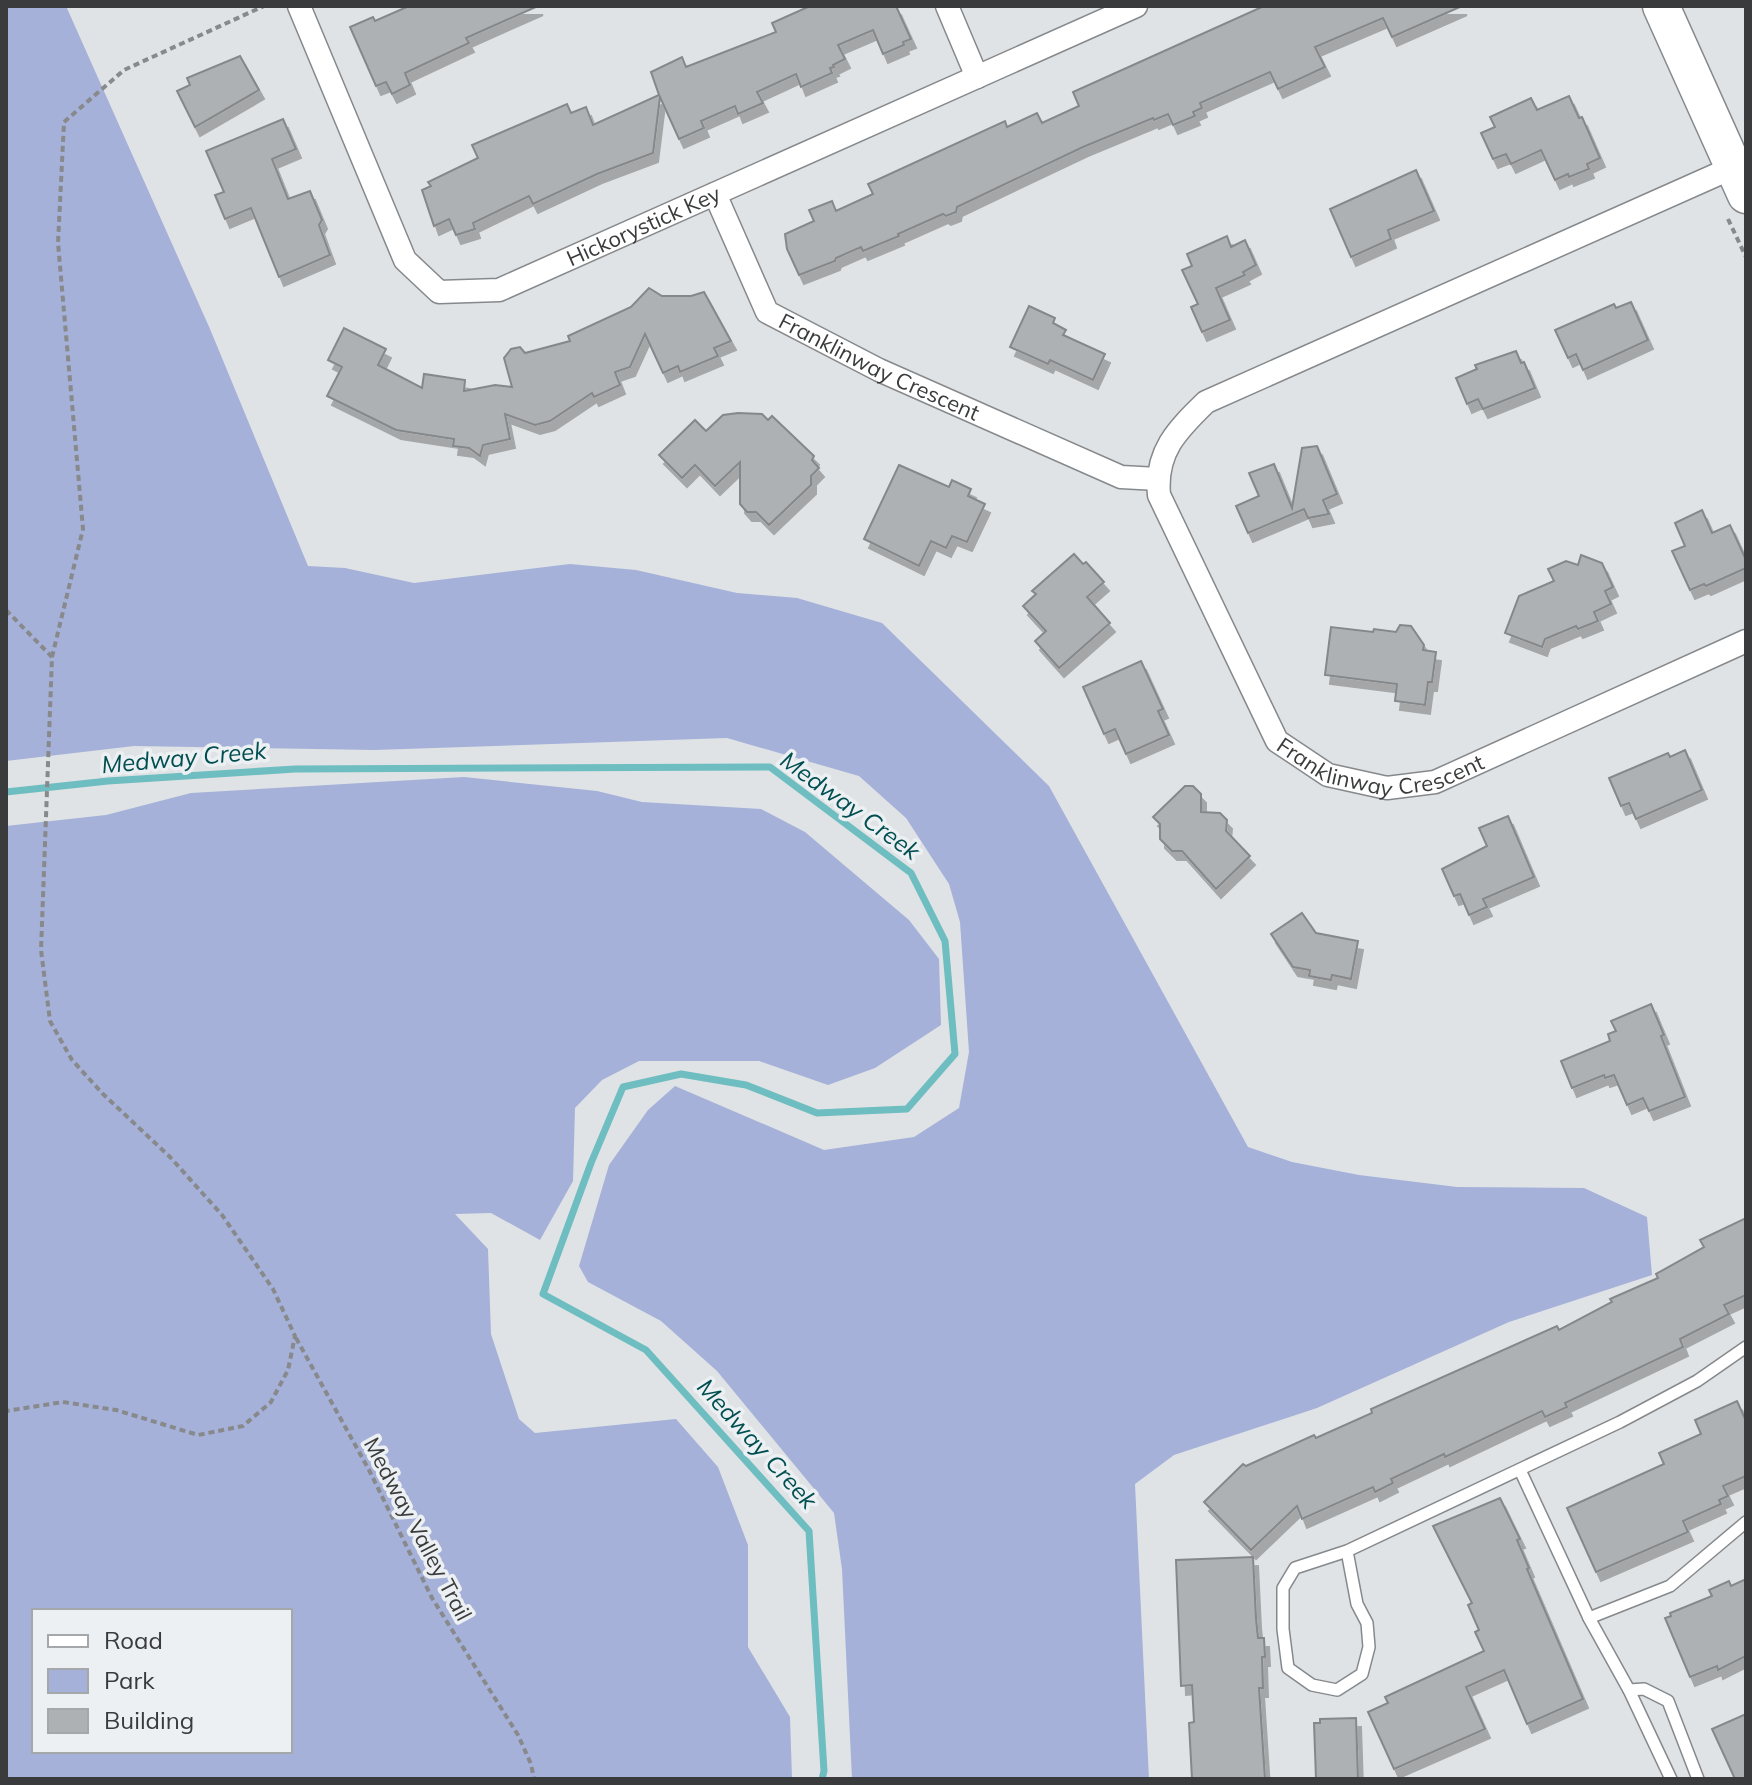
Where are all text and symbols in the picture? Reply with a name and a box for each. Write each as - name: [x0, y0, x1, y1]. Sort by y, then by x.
- street label: Hickorystick Key: [562, 179, 725, 272]
- street label: Franklinway Crescent: [774, 307, 984, 427]
- street label: Franklinway Crescent: [1272, 731, 1488, 803]
- water label: Medway Creek: [100, 735, 268, 779]
- water label: Medway Creek: [775, 744, 927, 866]
- water label: Medway Creek: [691, 1372, 825, 1515]
- street label: Medway Valley Trail: [358, 1433, 478, 1625]
- legend: [32, 1609, 292, 1753]
- text: Road: [104, 1625, 163, 1655]
- text: Park: [104, 1665, 155, 1695]
- text: Building: [104, 1705, 194, 1735]

